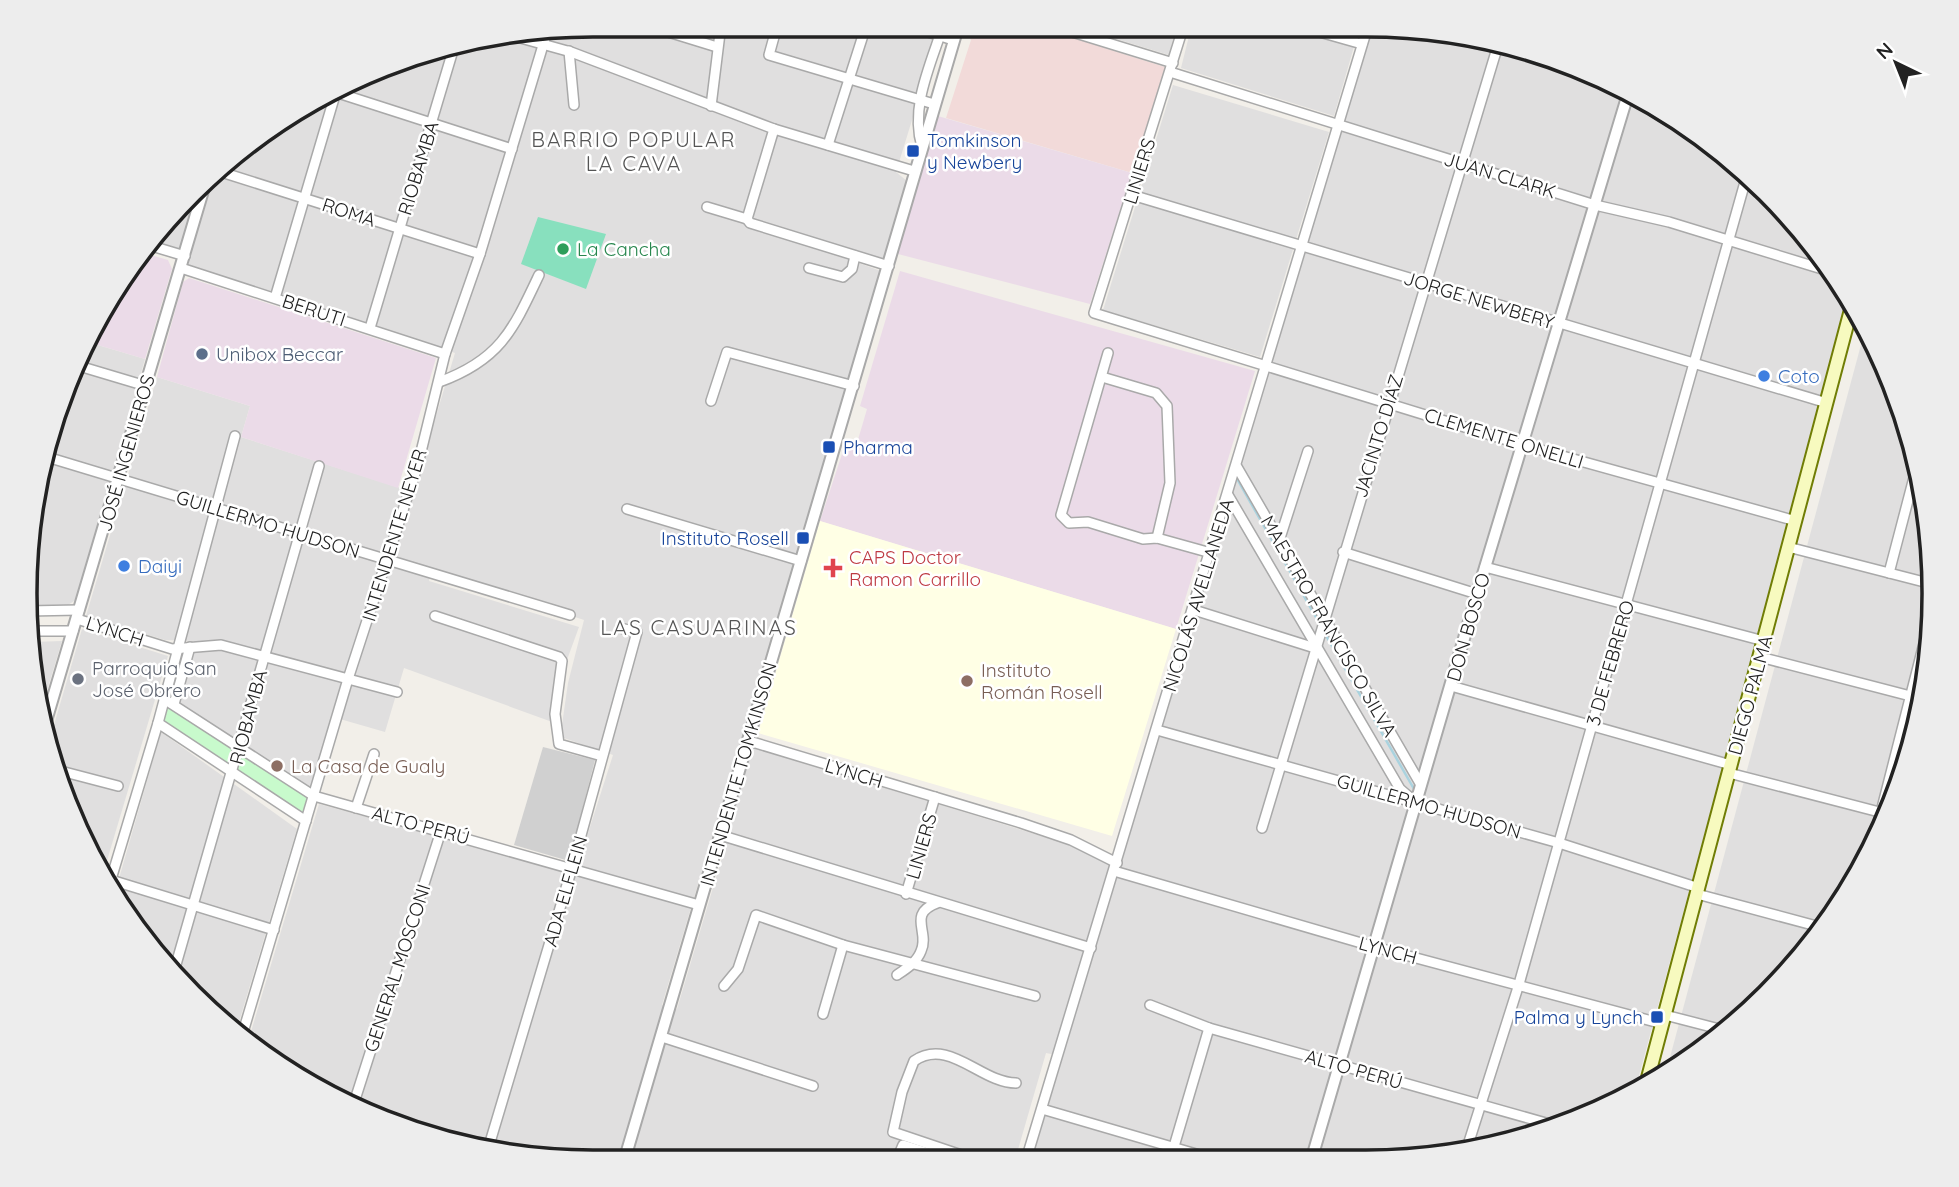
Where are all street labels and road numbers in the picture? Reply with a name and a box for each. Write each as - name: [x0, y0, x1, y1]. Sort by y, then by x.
- street label: RIOBAMBA: [392, 118, 444, 218]
- street label: LINIERS: [1118, 135, 1160, 207]
- street label: JUAN CLARK: [1441, 147, 1559, 203]
- street label: ROMA: [319, 192, 379, 232]
- street label: JORGE NEWBERY: [1401, 266, 1558, 334]
- street label: BERUTI: [279, 288, 349, 332]
- street label: JACINTO DÍAZ: [1348, 371, 1408, 501]
- street label: JOSÉ INGENIEROS: [92, 372, 160, 534]
- street label: CLEMENTE ONELLI: [1421, 402, 1587, 474]
- street label: INTENDENTE NEYER: [356, 446, 432, 624]
- street label: GUILLERMO HUDSON: [173, 485, 363, 563]
- street label: NICOLÁS AVELLANEDA: [1157, 495, 1239, 695]
- street label: MAESTRO FRANCISCO SILVA: [1256, 511, 1402, 741]
- street label: DON BOSCO: [1441, 570, 1495, 684]
- street label: 3 DE FEBRERO: [1581, 598, 1639, 728]
- street label: LYNCH: [83, 610, 147, 652]
- street label: DIEGO PALMA: [1722, 632, 1778, 758]
- street label: INTENDENTE TOMKINSON: [694, 659, 782, 889]
- street label: RIOBAMBA: [224, 667, 272, 767]
- street label: LYNCH: [822, 753, 886, 793]
- street label: GUILLERMO HUDSON: [1334, 768, 1524, 844]
- street label: ALTO PERÚ: [369, 800, 473, 850]
- street label: LINIERS: [900, 810, 942, 882]
- street label: ADA ELFLEIN: [538, 833, 592, 949]
- street label: GENERAL MOSCONI: [358, 881, 436, 1055]
- street label: LYNCH: [1356, 931, 1420, 969]
- street label: ALTO PERÚ: [1302, 1044, 1406, 1094]

